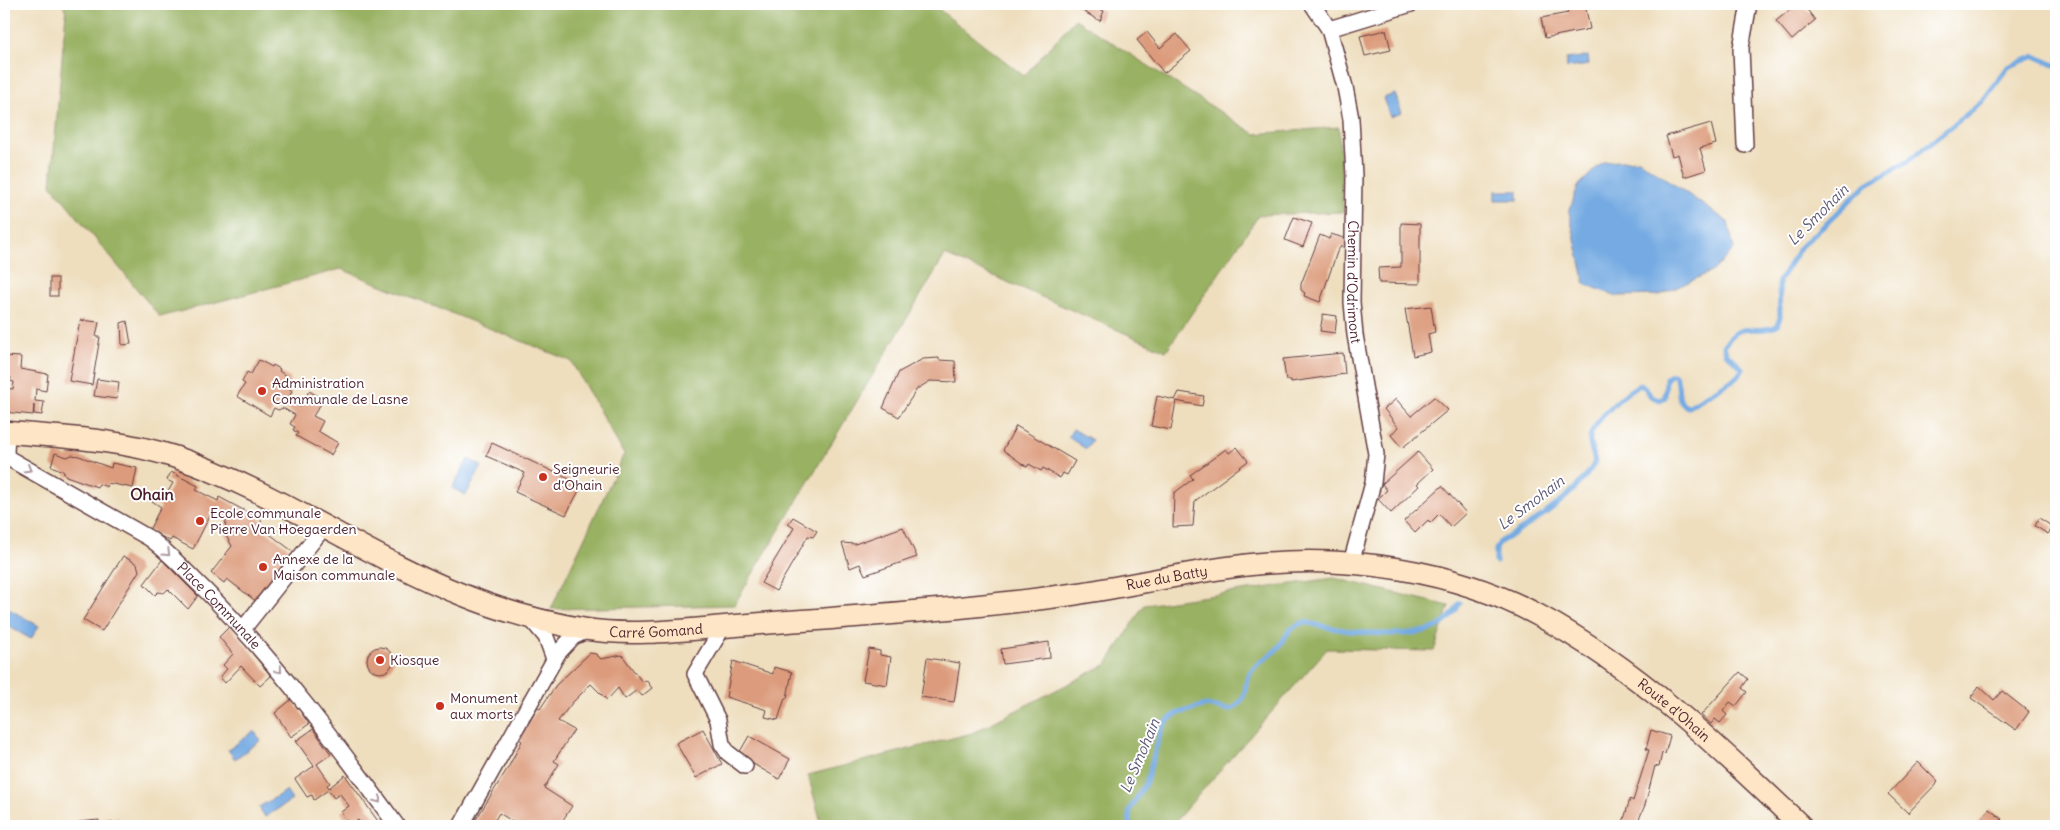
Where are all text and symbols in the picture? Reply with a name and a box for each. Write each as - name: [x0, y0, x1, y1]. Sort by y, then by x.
- water label: Le Smohain: [1783, 180, 1852, 249]
- street label: Chemin d'Odrimont: [1343, 220, 1365, 345]
- place label: Administration Communale de Lasne: [272, 374, 408, 408]
- marker: Administration Communale de Lasne: [256, 385, 268, 397]
- place label: Seigneurie d’Ohain: [553, 460, 620, 494]
- one-way arrow: [23, 463, 32, 473]
- marker: Seigneurie d’Ohain: [537, 471, 549, 483]
- water label: Le Smohain: [1494, 471, 1568, 534]
- district label: Ohain: [130, 484, 174, 504]
- place label: Ecole communale Pierre Van Hoegaerden: [210, 504, 357, 538]
- marker: Ecole communale Pierre Van Hoegaerden: [194, 515, 206, 527]
- one-way arrow: [161, 547, 170, 556]
- place label: Annexe de la Maison communale: [273, 550, 395, 584]
- street label: Place Communale: [173, 558, 265, 653]
- marker: Annexe de la Maison communale: [257, 561, 269, 573]
- street label: Rue du Batty: [1125, 562, 1209, 594]
- street label: Carré Gomand: [609, 620, 704, 642]
- place label: Kiosque: [390, 651, 439, 669]
- marker: Kiosque: [374, 654, 386, 666]
- one-way arrow: [274, 664, 282, 673]
- street label: Route d'Ohain: [1634, 674, 1714, 746]
- place label: Monument aux morts: [450, 689, 518, 723]
- marker: Monument aux morts: [434, 700, 446, 712]
- water label: Le Smohain: [1115, 716, 1164, 796]
- one-way arrow: [372, 794, 381, 804]

